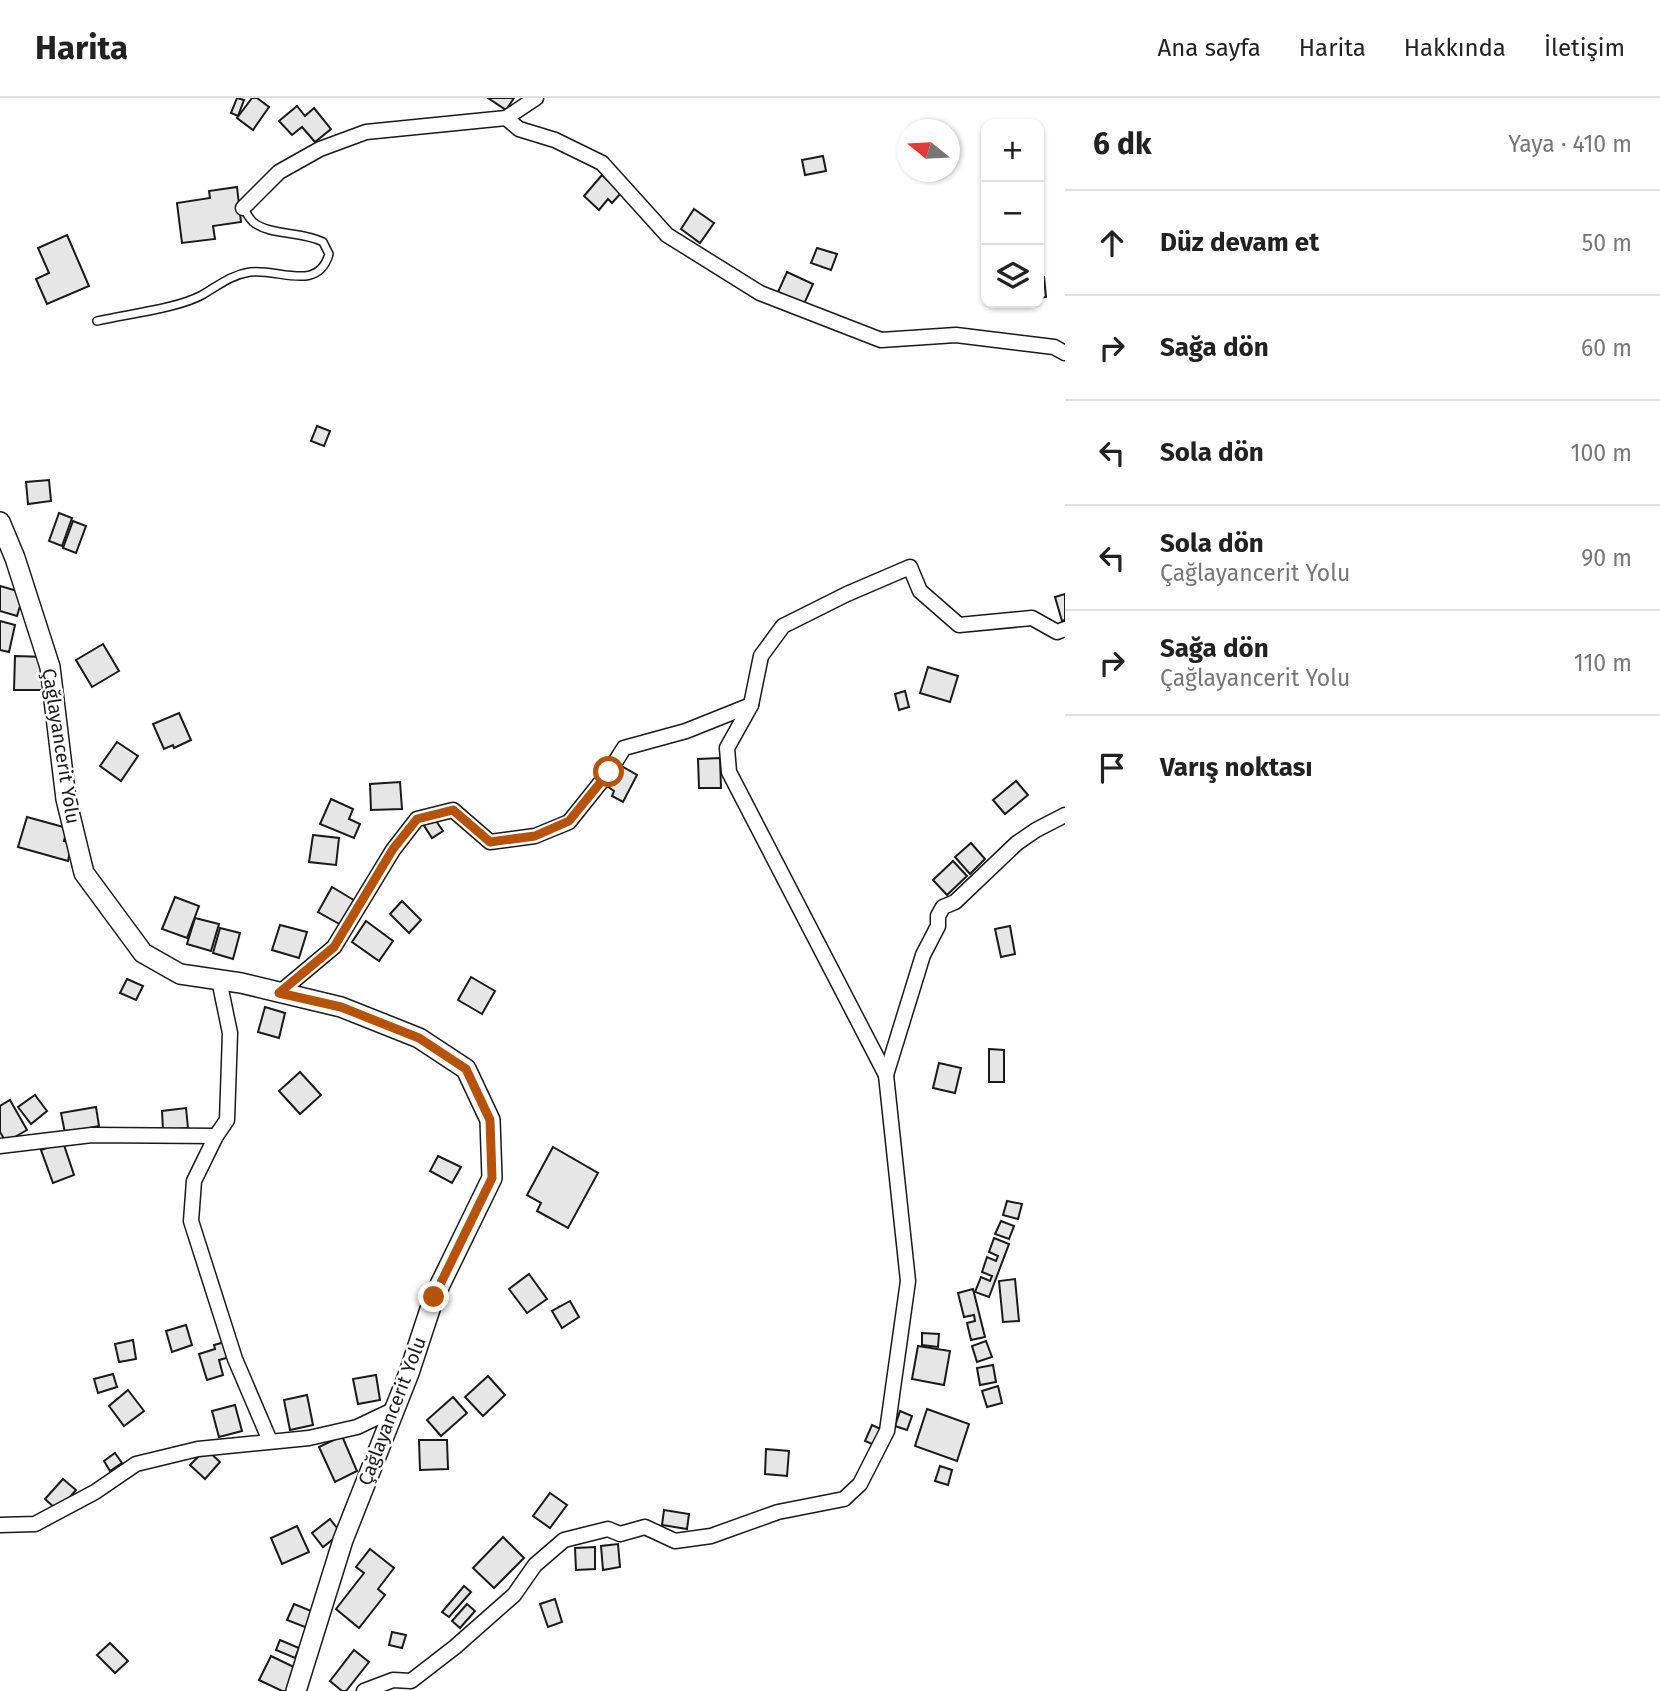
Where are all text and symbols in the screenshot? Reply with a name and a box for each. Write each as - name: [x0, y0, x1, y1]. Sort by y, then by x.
- text: Harita: [35, 28, 128, 68]
- text: Ana sayfa: [1157, 34, 1261, 62]
- text: Harita: [1299, 34, 1366, 62]
- text: Hakkında: [1404, 34, 1506, 62]
- text: İletişim: [1544, 34, 1625, 62]
- north arrow: [897, 119, 960, 182]
- map controls: [981, 119, 1044, 308]
- button: +: [981, 119, 1044, 182]
- text: 6 dk: [1093, 126, 1152, 162]
- text: Yaya · 410 m: [1508, 130, 1632, 158]
- button: −: [981, 182, 1044, 245]
- icon: ahead: [1093, 224, 1131, 262]
- text: Düz devam et: [1160, 227, 1319, 258]
- text: 50 m: [1582, 229, 1632, 257]
- button: layers: [981, 245, 1044, 308]
- icon: right: [1093, 329, 1131, 367]
- text: Sağa dön: [1160, 332, 1269, 363]
- text: 60 m: [1581, 334, 1632, 362]
- icon: left: [1093, 434, 1131, 472]
- text: Sola dön: [1160, 437, 1264, 468]
- text: 100 m: [1571, 439, 1632, 467]
- text: Sola dön: [1160, 528, 1264, 559]
- icon: left: [1093, 539, 1131, 577]
- text: 90 m: [1581, 544, 1632, 572]
- text: Çağlayancerit Yolu: [1160, 559, 1350, 587]
- text: Sağa dön: [1160, 633, 1269, 664]
- icon: right: [1093, 644, 1131, 682]
- text: 110 m: [1574, 649, 1632, 677]
- text: Çağlayancerit Yolu: [1160, 664, 1350, 692]
- street label: Çağlayancerit Yolu: [37, 667, 85, 825]
- icon: arrive: [1093, 749, 1131, 787]
- text: Varış noktası: [1160, 752, 1313, 783]
- route start: [593, 756, 624, 787]
- route end: [418, 1281, 449, 1312]
- street label: Çağlayancerit Yolu: [353, 1333, 431, 1489]

